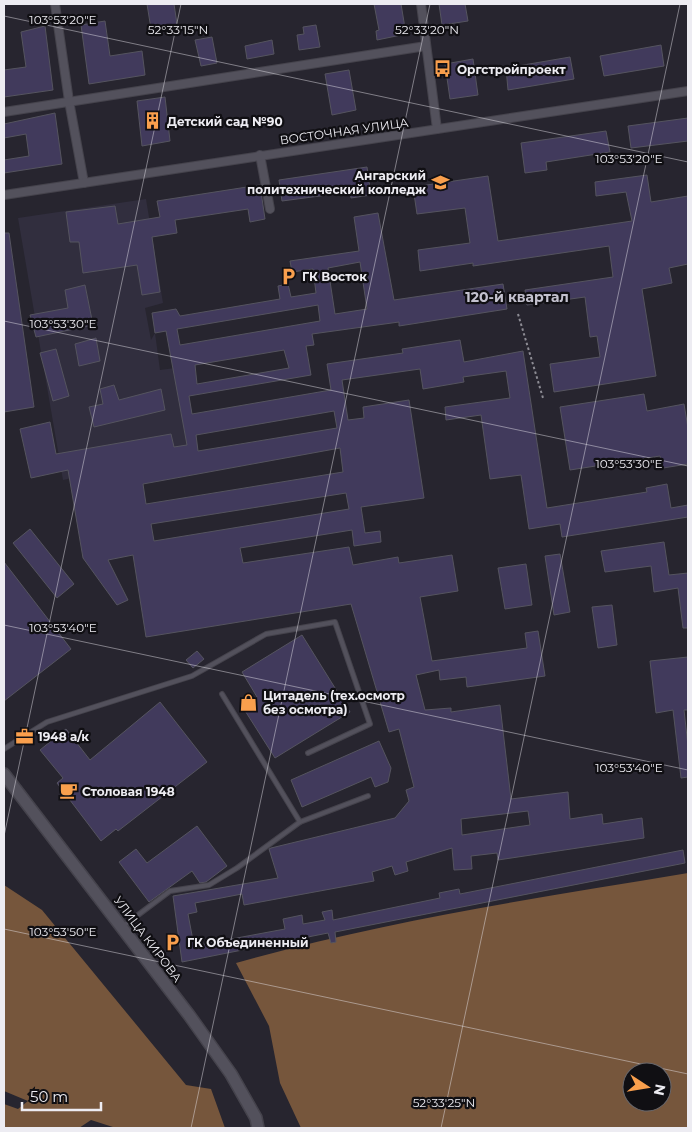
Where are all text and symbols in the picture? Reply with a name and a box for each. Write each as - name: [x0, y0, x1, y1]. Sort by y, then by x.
- text: 103°53'20"E: [29, 12, 97, 27]
- text: 52°33'15"N: [148, 22, 208, 37]
- text: 52°33'20"N: [395, 22, 459, 37]
- bus stop icon: Оргстройпроект: [433, 59, 453, 79]
- place label: Оргстройпроект: [457, 62, 566, 77]
- building icon: Детский сад №90: [143, 111, 163, 131]
- place label: Детский сад №90: [167, 114, 283, 129]
- street label: ВОСТОЧНАЯ УЛИЦА: [279, 115, 409, 147]
- text: 103°53'20"E: [595, 151, 663, 166]
- place label: Ангарский политехнический колледж: [247, 168, 426, 197]
- school or university icon: Ангарский политехнический колледж: [430, 172, 450, 192]
- parking icon: ГК Восток: [278, 266, 298, 286]
- place label: ГК Восток: [302, 269, 367, 284]
- district label: 120-й квартал: [465, 288, 569, 306]
- text: 103°53'30"E: [29, 316, 97, 331]
- text: 103°53'30"E: [595, 456, 663, 471]
- text: 103°53'40"E: [29, 620, 97, 635]
- place label: Цитадель (тех.осмотр без осмотра): [263, 688, 405, 717]
- shop icon: Цитадель (тех.осмотр без осмотра): [239, 692, 259, 712]
- office icon: 1948 а/к: [14, 726, 34, 746]
- place label: 1948 а/к: [38, 729, 89, 744]
- text: 103°53'40"E: [595, 760, 663, 775]
- cafe icon: Столовая 1948: [58, 781, 78, 801]
- place label: Столовая 1948: [82, 784, 175, 799]
- street label: УЛИЦА КИРОВА: [111, 893, 185, 985]
- text: 103°53'50"E: [29, 924, 97, 939]
- parking icon: ГК Объединенный: [163, 932, 183, 952]
- place label: ГК Объединенный: [187, 935, 309, 950]
- north arrow: [622, 1062, 672, 1112]
- scale bar: [22, 1080, 101, 1112]
- text: N: [650, 1082, 670, 1097]
- text: 50 m: [30, 1087, 68, 1106]
- text: 52°33'25"N: [413, 1095, 475, 1110]

